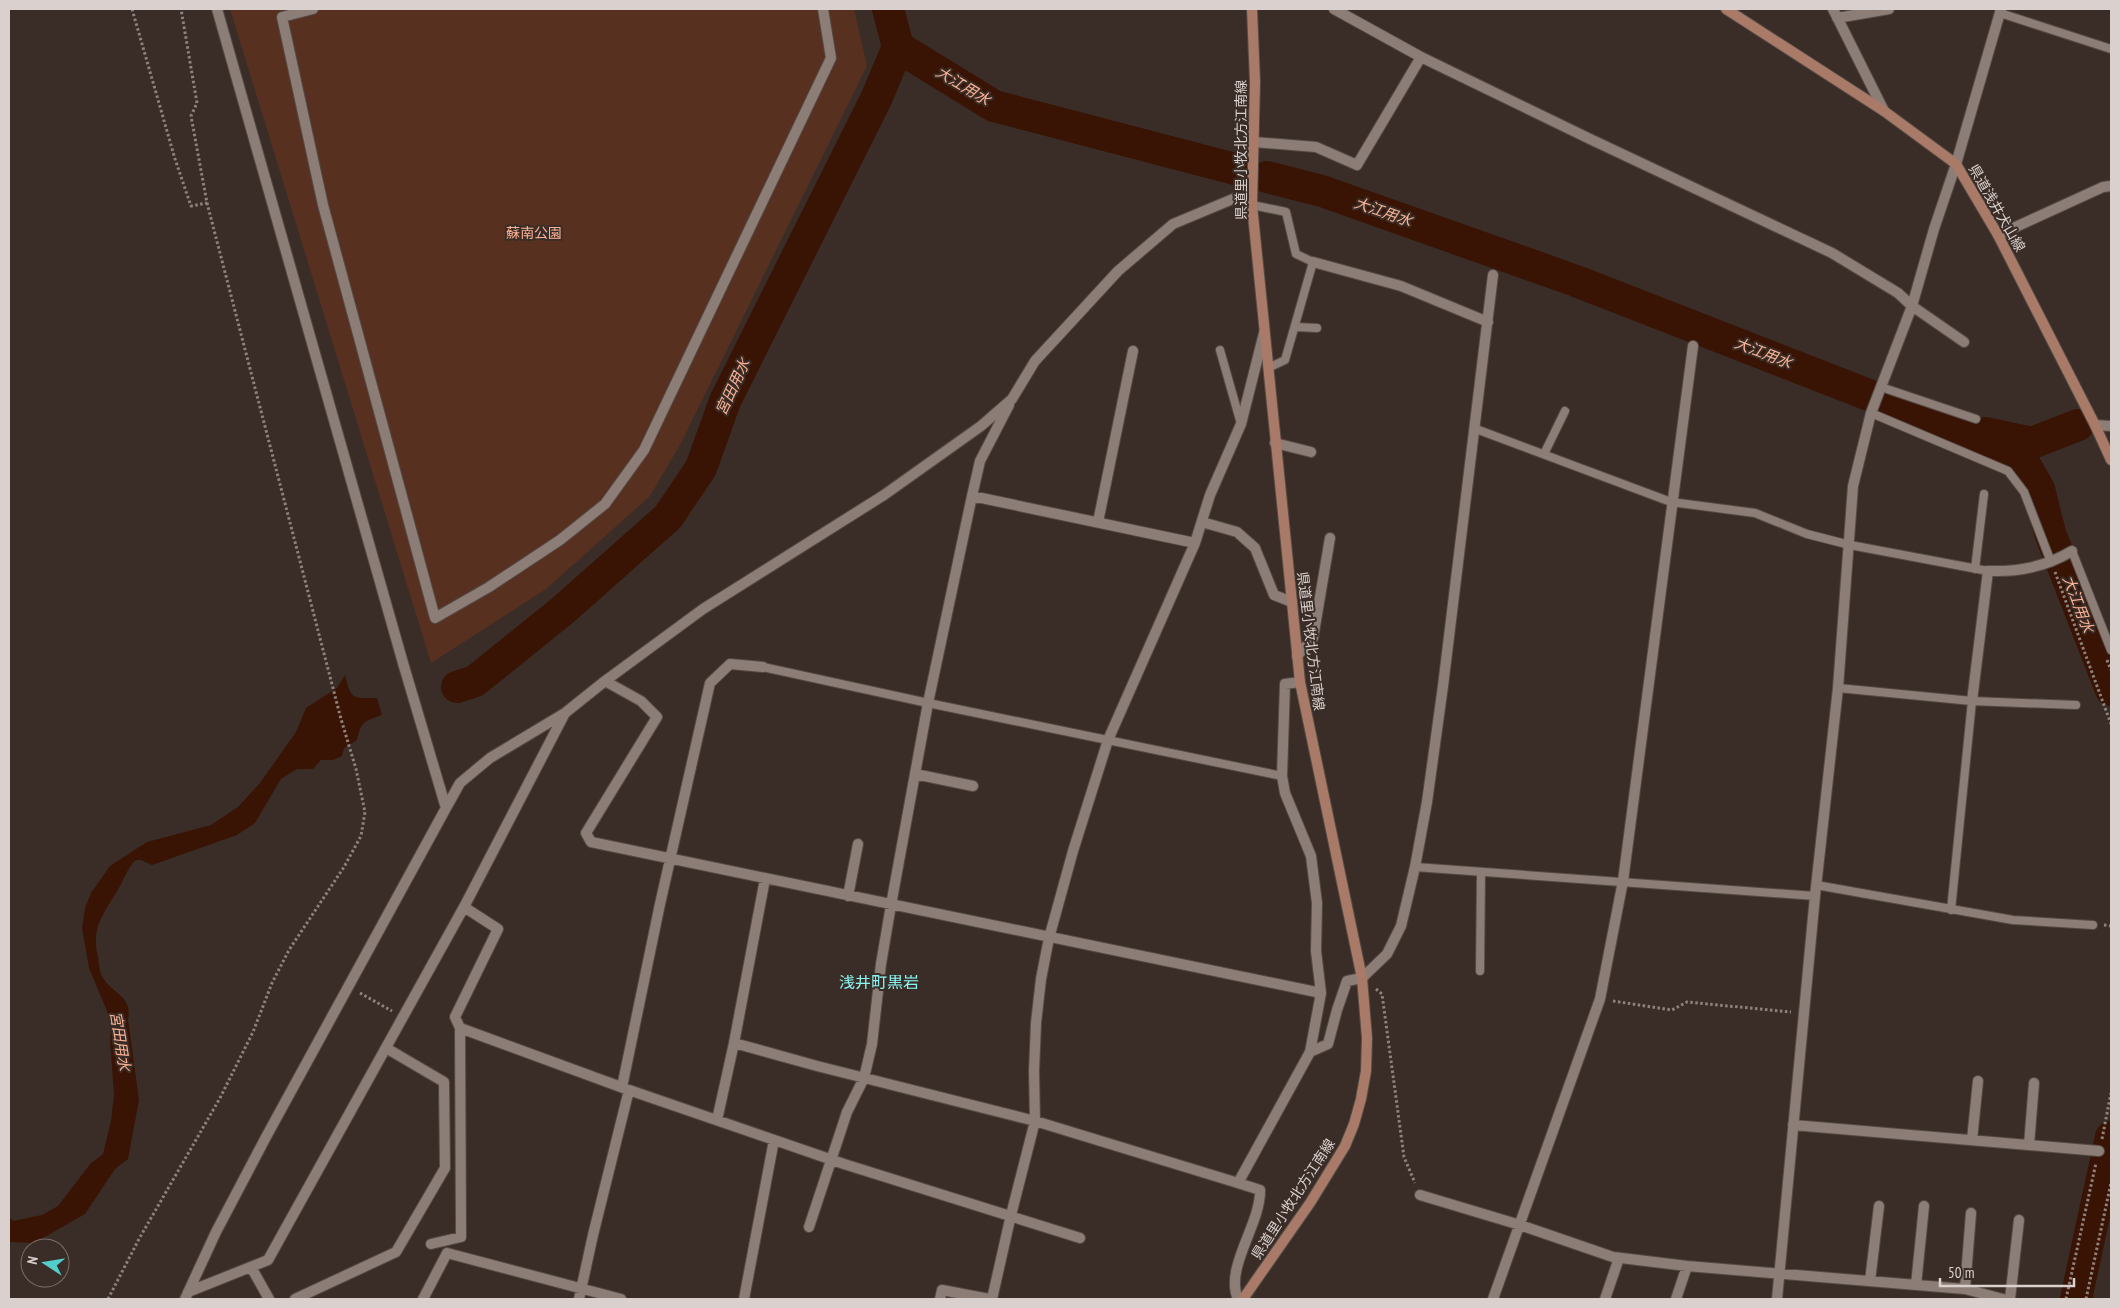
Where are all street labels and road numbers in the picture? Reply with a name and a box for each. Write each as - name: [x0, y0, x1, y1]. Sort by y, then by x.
- street label: 県道里小牧北方江南線: [1232, 80, 1250, 220]
- street label: 県道浅井犬山線: [1965, 161, 2029, 255]
- street label: 県道里小牧北方江南線: [1294, 570, 1328, 712]
- street label: 県道里小牧北方江南線: [1247, 1135, 1339, 1263]

